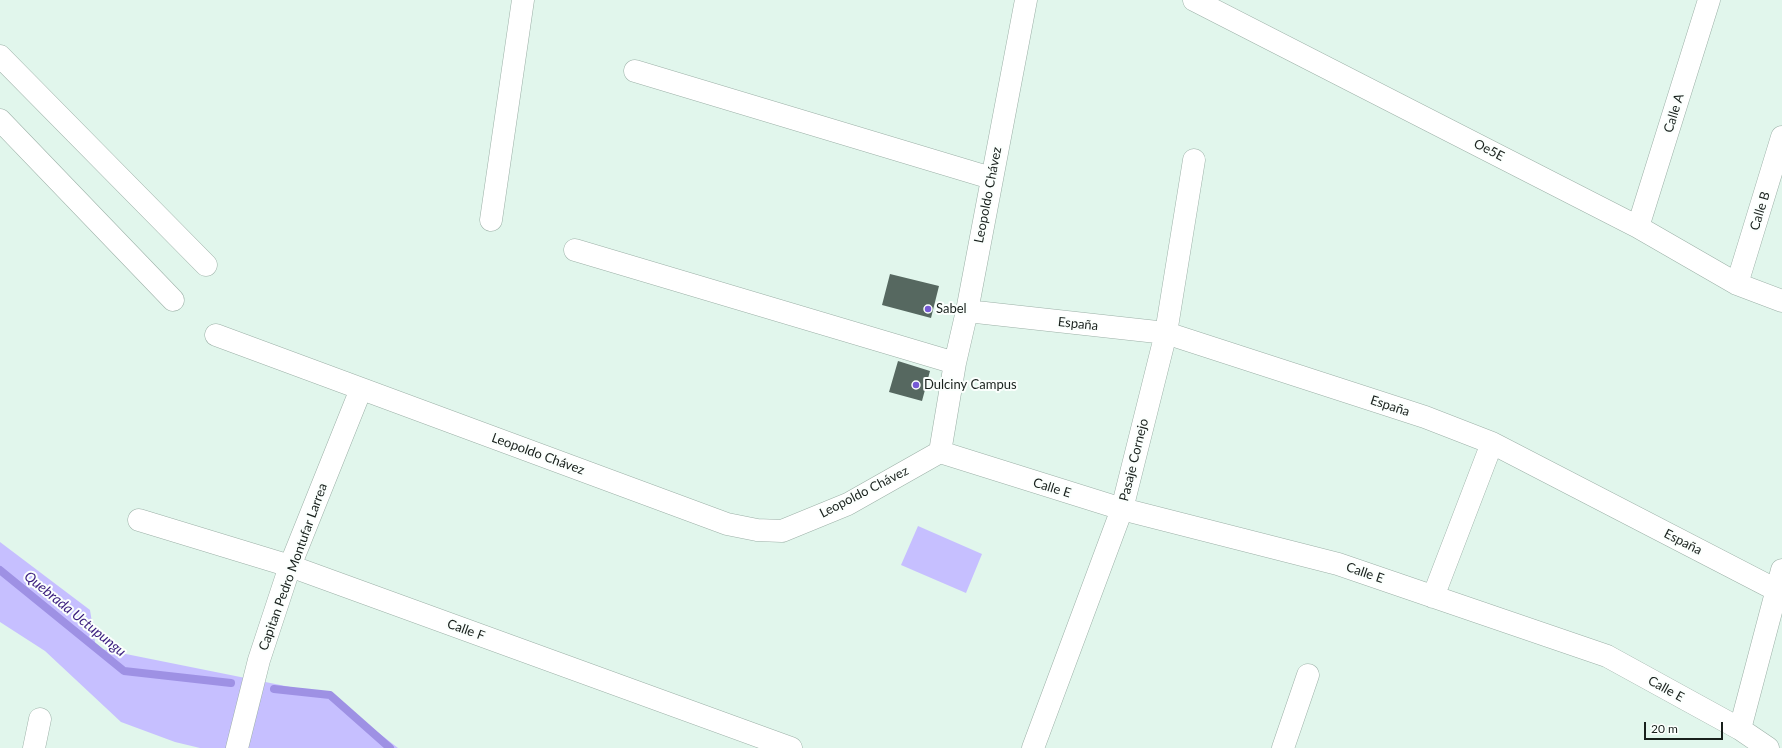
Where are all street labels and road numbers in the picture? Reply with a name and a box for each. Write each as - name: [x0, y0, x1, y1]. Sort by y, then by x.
- street label: Calle A: [1661, 91, 1687, 135]
- street label: Oe5E: [1471, 136, 1507, 164]
- street label: Leopoldo Chávez: [971, 146, 1005, 244]
- street label: Calle B: [1747, 190, 1773, 232]
- street label: España: [1057, 314, 1099, 334]
- street label: España: [1368, 392, 1412, 420]
- street label: Pasaje Cornejo: [1116, 417, 1152, 503]
- street label: Leopoldo Chávez: [489, 430, 587, 478]
- street label: Leopoldo Chávez: [817, 463, 911, 521]
- street label: Calle E: [1031, 475, 1073, 501]
- street label: Capitan Pedro Montufar Larrea: [255, 481, 331, 653]
- street label: España: [1661, 526, 1705, 558]
- street label: Calle E: [1344, 559, 1386, 587]
- street label: Calle F: [445, 616, 487, 644]
- street label: Calle E: [1645, 673, 1687, 705]

